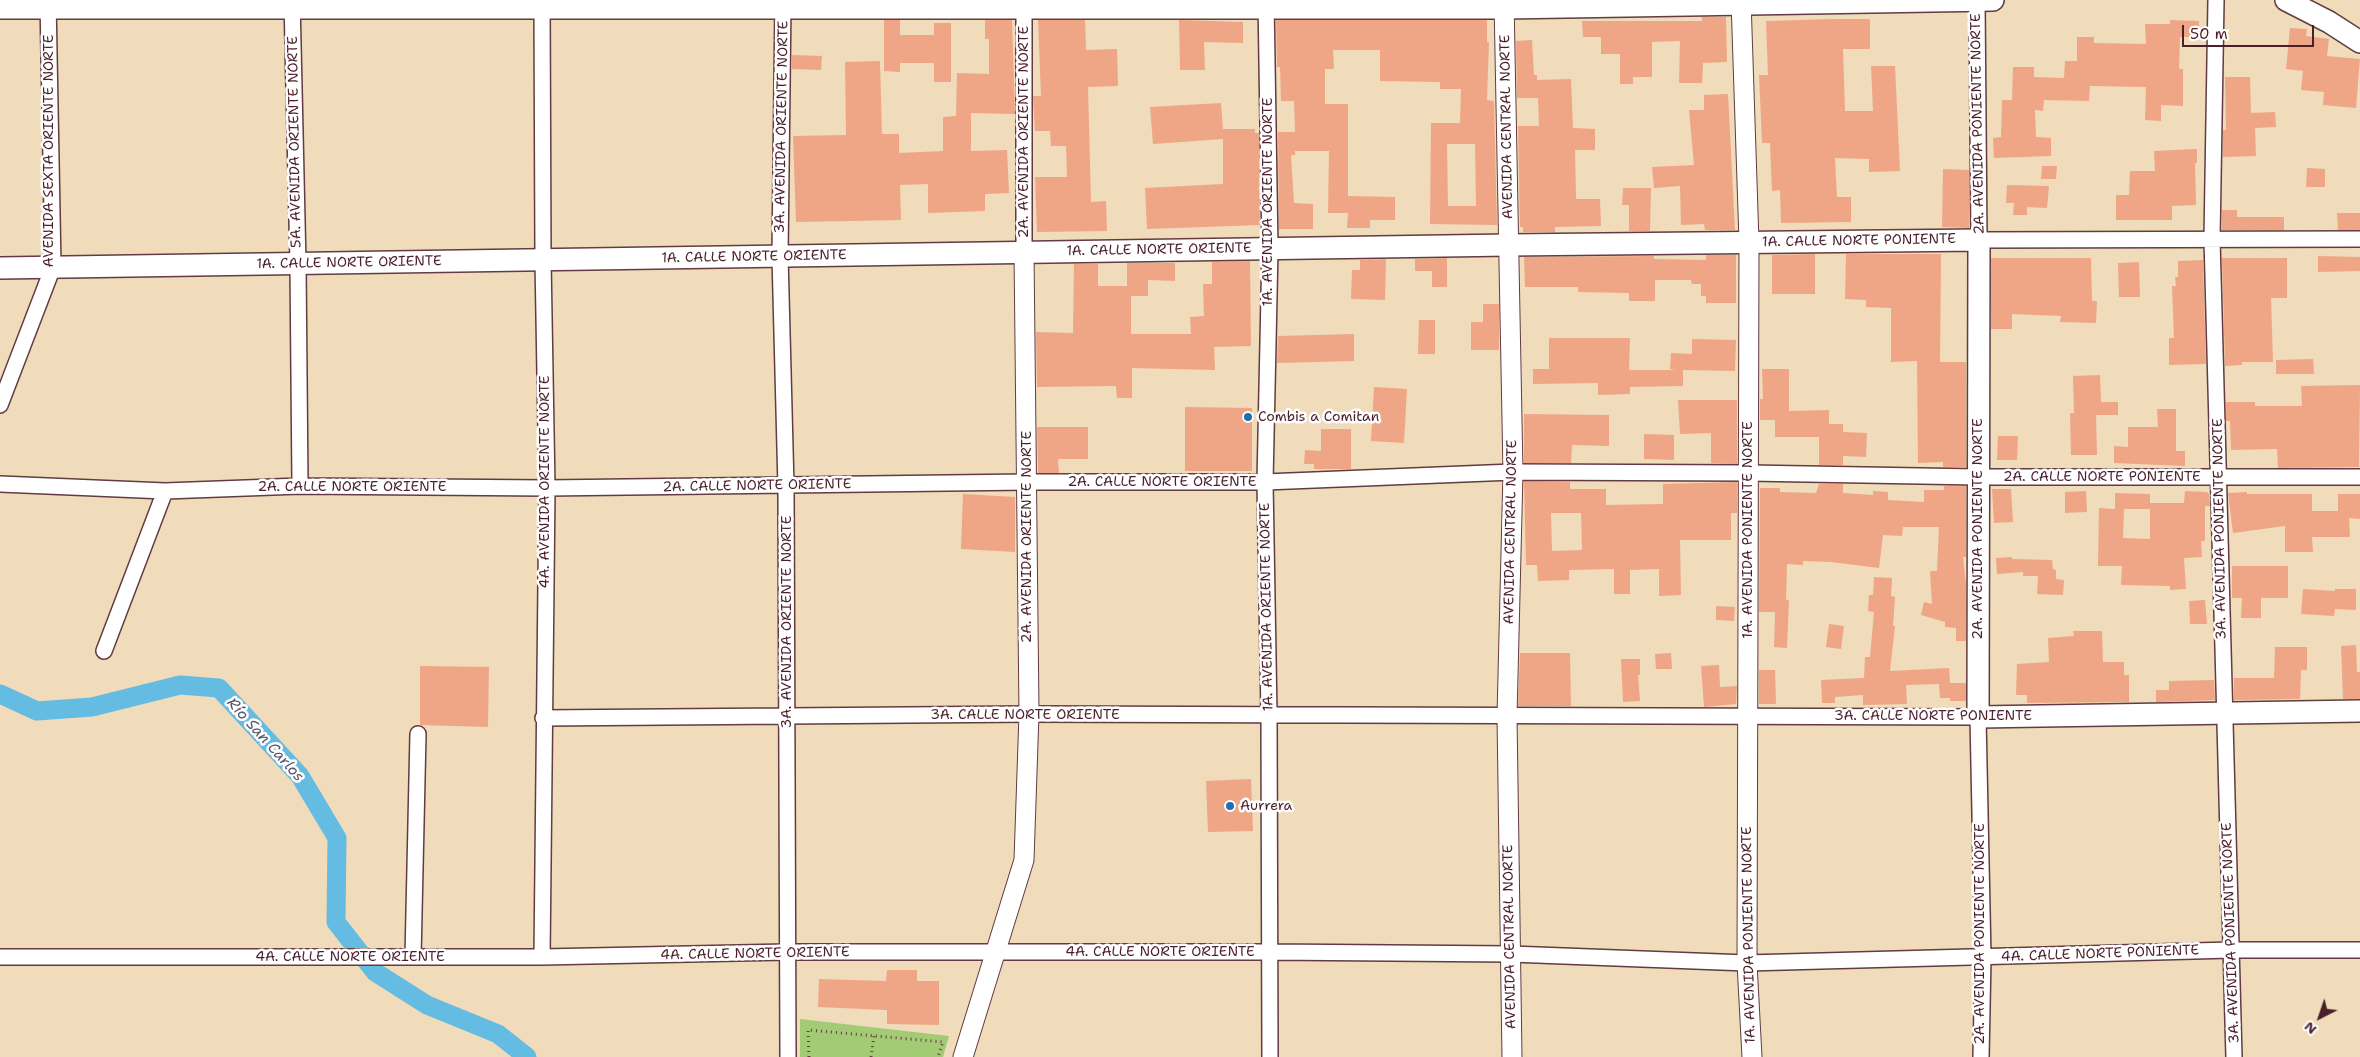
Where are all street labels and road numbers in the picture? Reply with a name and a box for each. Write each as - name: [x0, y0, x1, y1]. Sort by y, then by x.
- street label: 2A. AVENIDA PONIENTE NORTE: [1968, 13, 1988, 235]
- street label: 3A. AVENIDA ORIENTE NORTE: [772, 20, 792, 234]
- street label: 2A. AVENIDA ORIENTE NORTE: [1016, 26, 1032, 238]
- street label: AVENIDA SEXTA ORIENTE NORTE: [41, 35, 57, 267]
- street label: AVENIDA CENTRAL NORTE: [1497, 35, 1517, 219]
- street label: 5A. AVENIDA ORIENTE NORTE: [285, 36, 305, 248]
- street label: 1A. AVENIDA ORIENTE NORTE: [1260, 98, 1276, 306]
- street label: 1A. CALLE NORTE PONIENTE: [1762, 231, 1956, 251]
- street label: 1A. CALLE NORTE ORIENTE: [1066, 240, 1252, 260]
- street label: 1A. CALLE NORTE ORIENTE: [661, 247, 847, 267]
- street label: 1A. CALLE NORTE ORIENTE: [256, 253, 442, 273]
- street label: 4A. AVENIDA ORIENTE NORTE: [537, 375, 553, 589]
- street label: 2A. AVENIDA PONIENTE NORTE: [1970, 418, 1986, 640]
- street label: 3A. AVENIDA PONIENTE NORTE: [2210, 418, 2230, 640]
- street label: 1A. AVENIDA PONIENTE NORTE: [1740, 421, 1756, 639]
- street label: 2A. AVENIDA ORIENTE NORTE: [1019, 431, 1035, 643]
- street label: AVENIDA CENTRAL NORTE: [1501, 440, 1521, 624]
- street label: 2A. CALLE NORTE PONIENTE: [2003, 469, 2201, 485]
- street label: 2A. CALLE NORTE ORIENTE: [1067, 474, 1257, 490]
- street label: 2A. CALLE NORTE ORIENTE: [662, 476, 852, 496]
- street label: 2A. CALLE NORTE ORIENTE: [257, 479, 447, 495]
- street label: 1A. AVENIDA ORIENTE NORTE: [1257, 502, 1277, 712]
- street label: 3A. AVENIDA ORIENTE NORTE: [779, 516, 795, 728]
- street label: 3A. CALLE NORTE ORIENTE: [930, 707, 1120, 723]
- street label: 3A. CALLE NORTE PONIENTE: [1834, 708, 2032, 724]
- street label: 3A. AVENIDA PONIENTE NORTE: [2219, 822, 2243, 1044]
- street label: 2A. AVENIDA PONIENTE NORTE: [1972, 823, 1988, 1045]
- street label: 1A. AVENIDA PONIENTE NORTE: [1739, 826, 1759, 1044]
- street label: AVENIDA CENTRAL NORTE: [1500, 845, 1520, 1029]
- street label: 4A. CALLE NORTE PONIENTE: [2001, 942, 2199, 966]
- street label: 4A. CALLE NORTE ORIENTE: [660, 944, 850, 964]
- street label: 4A. CALLE NORTE ORIENTE: [1065, 944, 1255, 960]
- street label: 4A. CALLE NORTE ORIENTE: [255, 949, 445, 965]

